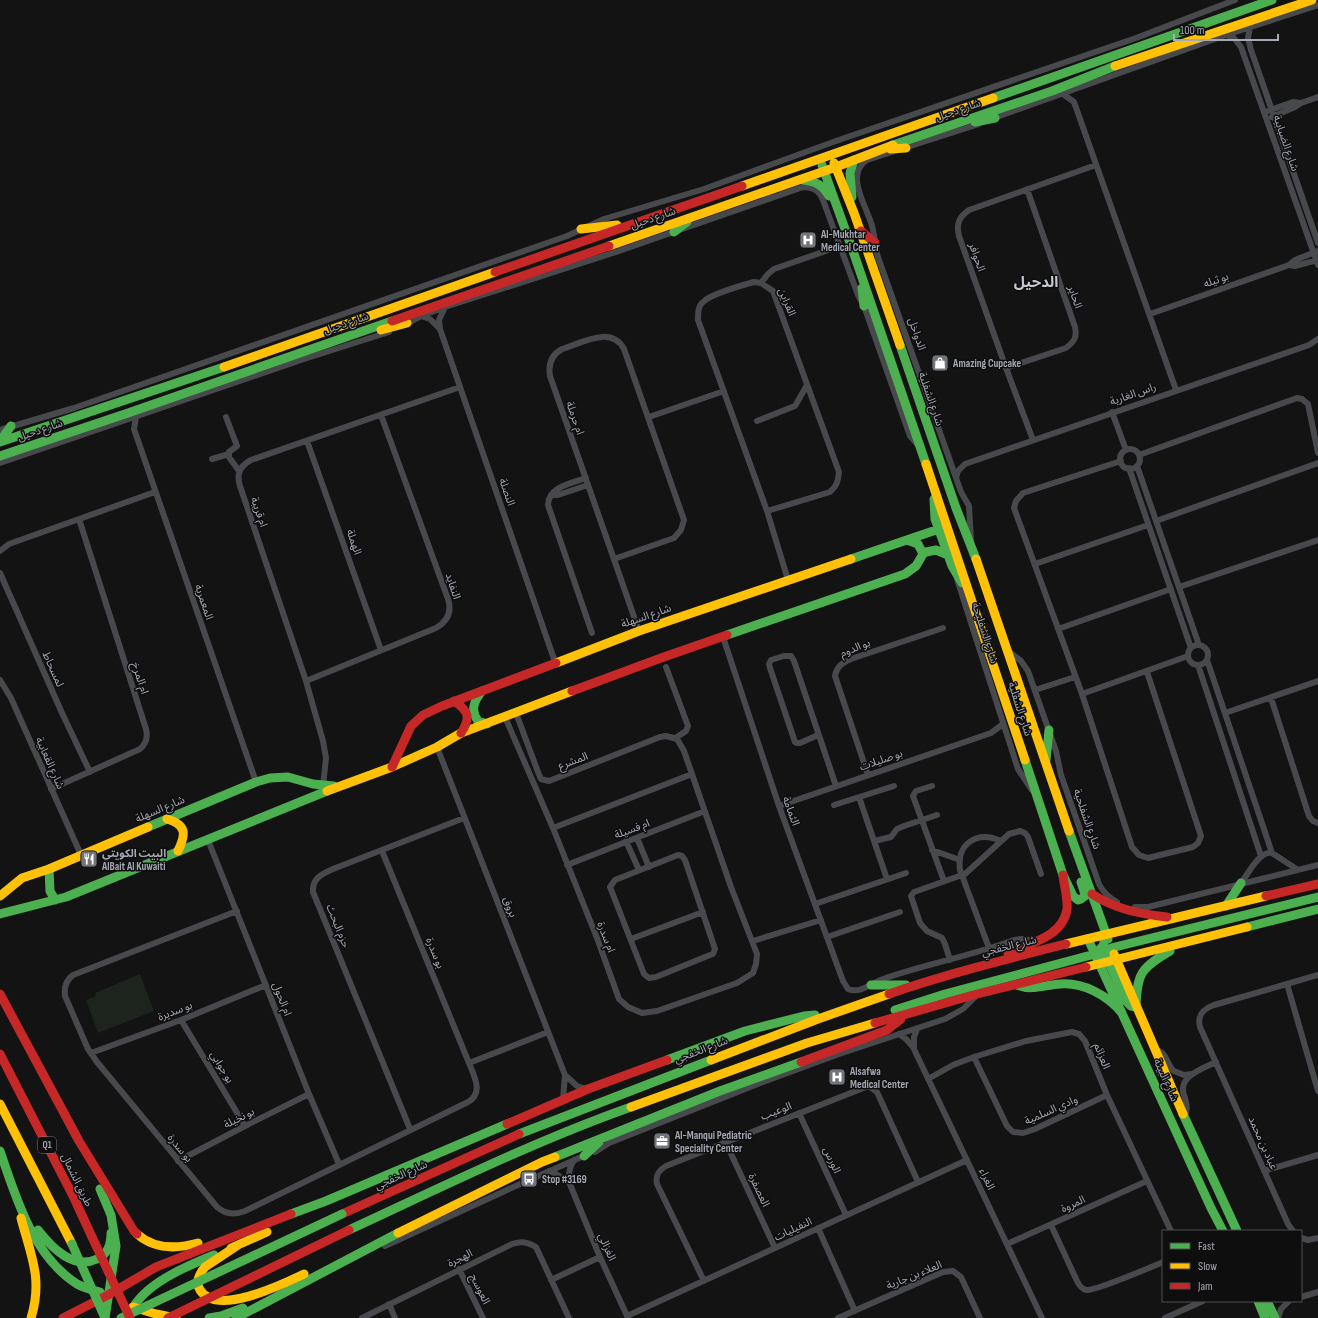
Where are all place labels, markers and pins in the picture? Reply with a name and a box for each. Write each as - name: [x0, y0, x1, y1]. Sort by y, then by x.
- place label: Al-Mukhtar Medical Center: [820, 228, 880, 254]
- hospital icon: Al-Mukhtar Medical Center: [798, 230, 818, 250]
- shop icon: Amazing Cupcake: [930, 353, 950, 373]
- place label: Amazing Cupcake: [952, 357, 1022, 370]
- place label: البيت الكويتي AlBait Al Kuwaiti: [101, 847, 166, 873]
- restaurant icon: البيت الكويتي AlBait Al Kuwaiti: [79, 849, 99, 869]
- place label: Alsafwa Medical Center: [849, 1065, 909, 1091]
- hospital icon: Alsafwa Medical Center: [827, 1067, 847, 1087]
- place label: Al-Manqui Pediatric Speciality Center: [674, 1129, 752, 1155]
- office icon: Al-Manqui Pediatric Speciality Center: [652, 1131, 672, 1151]
- bus stop icon: Stop #3169: [519, 1169, 539, 1189]
- place label: Stop #3169: [542, 1173, 587, 1186]

